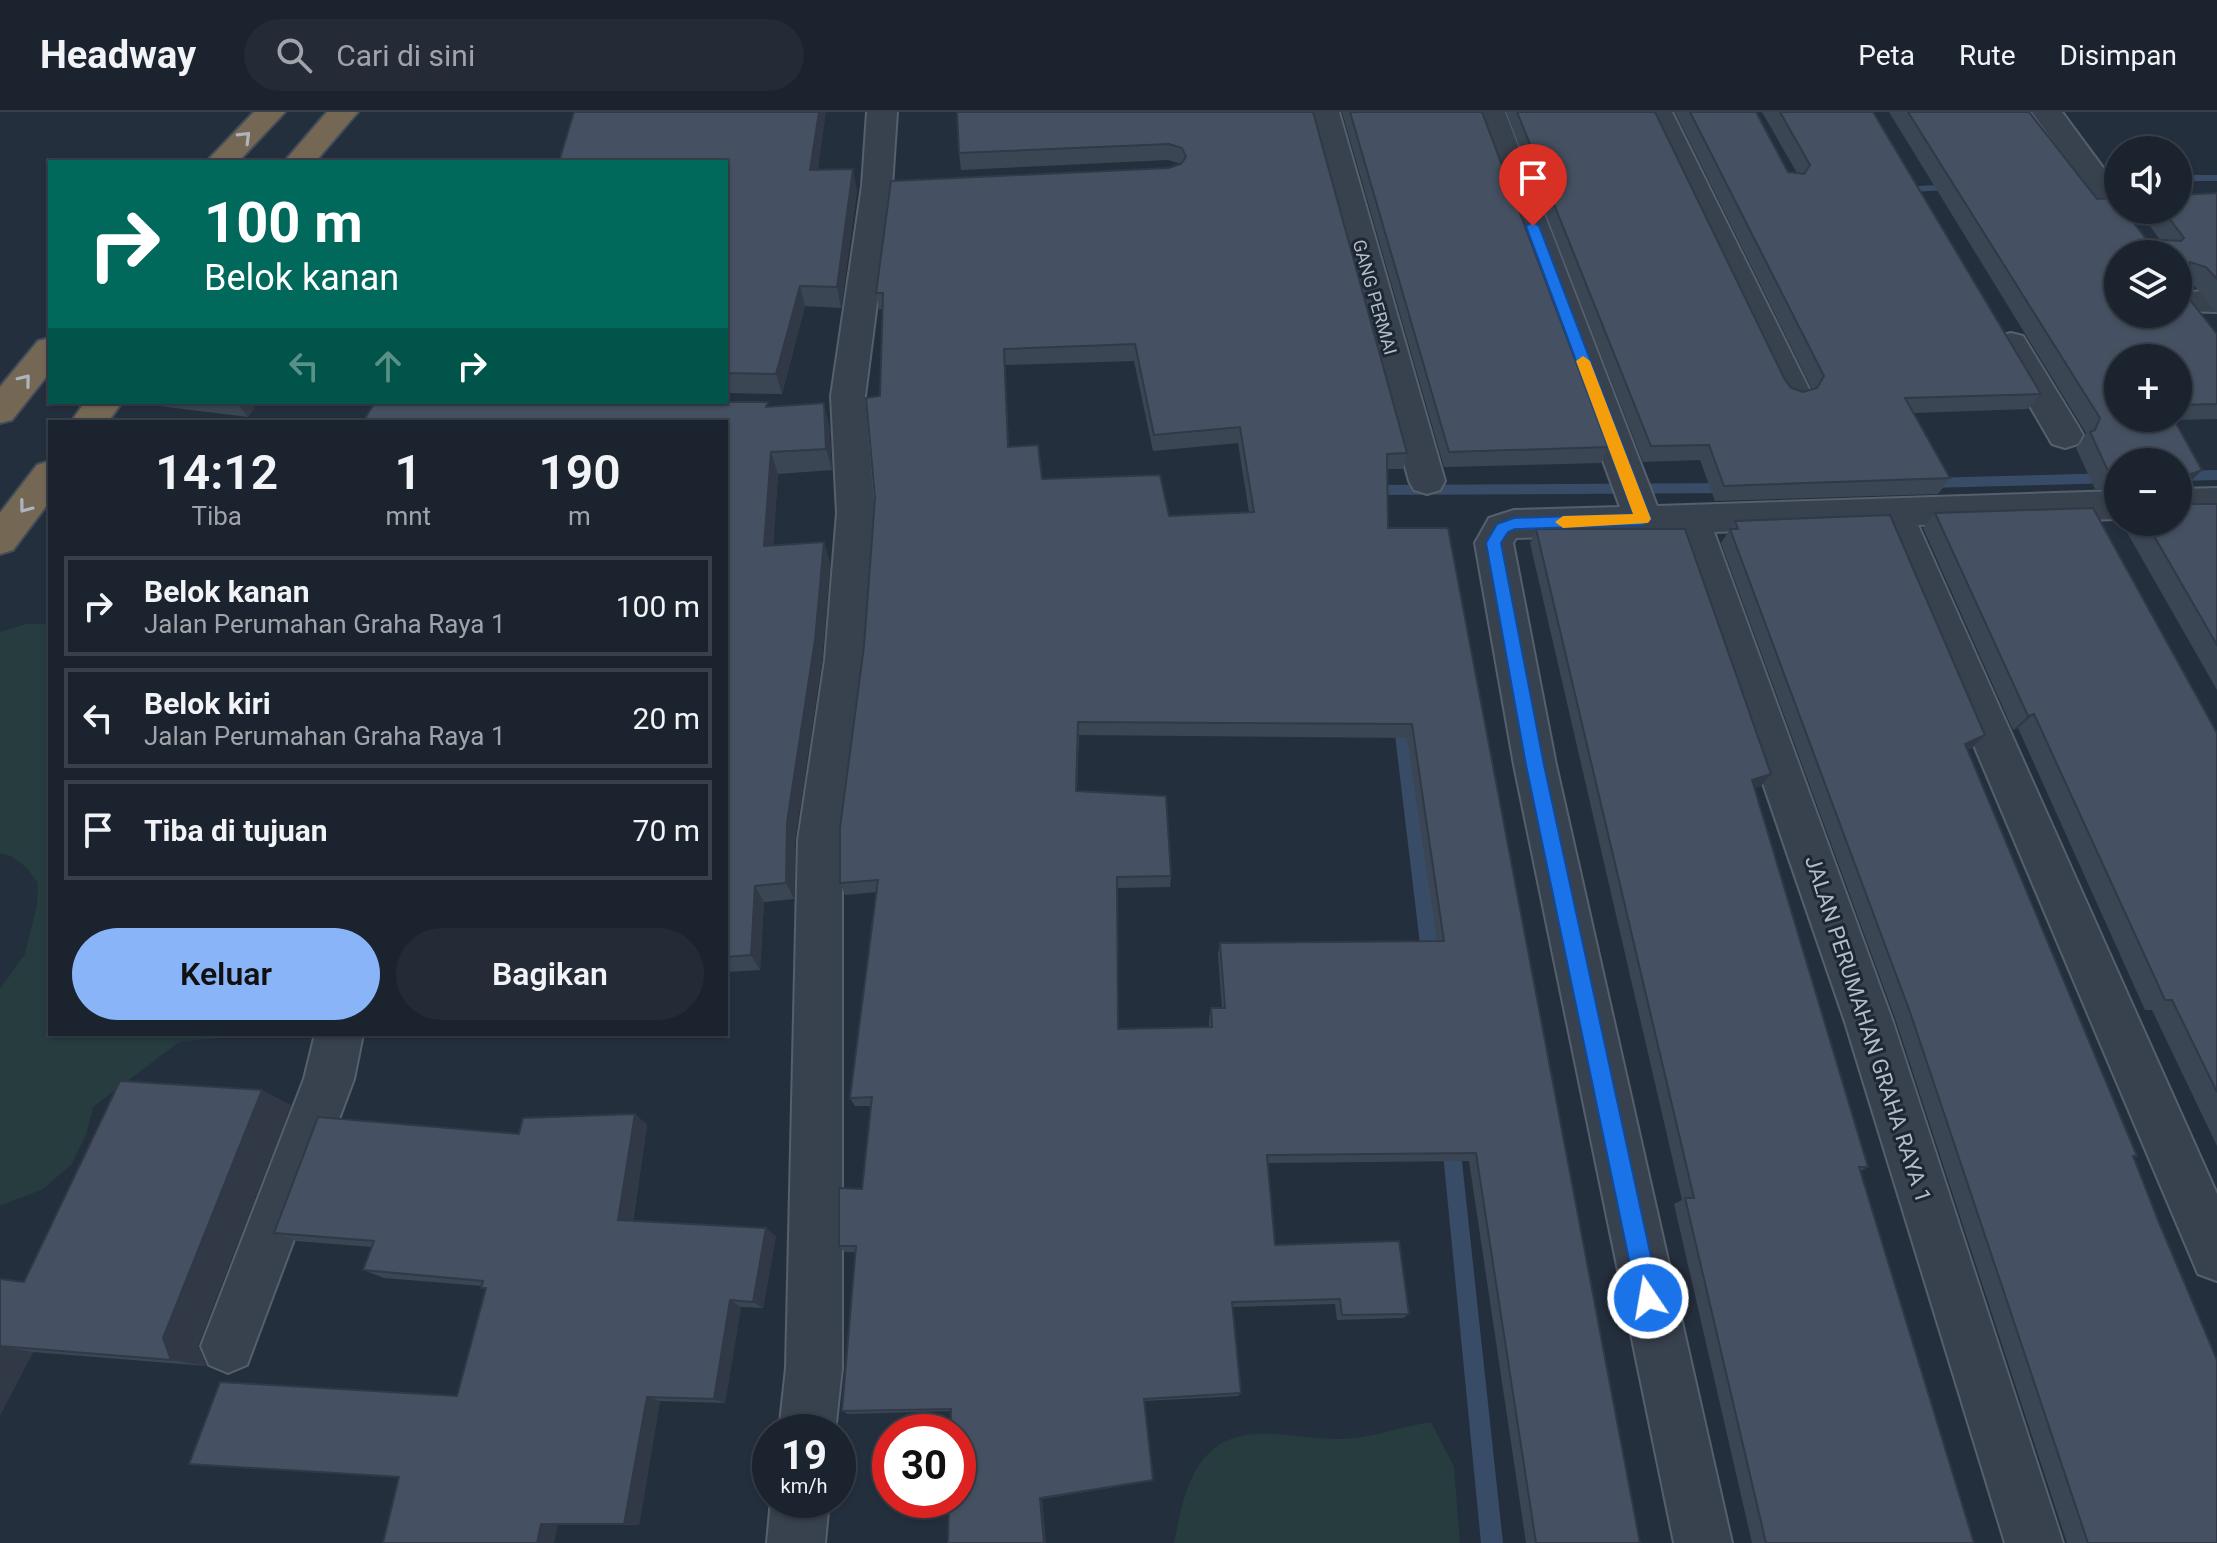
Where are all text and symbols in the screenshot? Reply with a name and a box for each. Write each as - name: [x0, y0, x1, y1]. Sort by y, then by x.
- search box: [244, 19, 804, 91]
- text: Headway: [40, 33, 196, 77]
- icon: search: [272, 33, 316, 77]
- text: Cari di sini: [336, 38, 475, 73]
- text: Peta: [1858, 39, 1915, 72]
- text: Rute: [1959, 39, 2016, 72]
- text: Disimpan: [2060, 39, 2177, 72]
- one-way arrow: [236, 132, 251, 146]
- map controls: [2104, 136, 2192, 536]
- button: sound: [2104, 136, 2192, 224]
- pin: [1499, 144, 1567, 226]
- icon: arrive: [1511, 156, 1555, 200]
- text: 100 m: [204, 190, 363, 256]
- icon: right: [72, 192, 176, 296]
- street label: GANG PERMAI: [1349, 237, 1401, 357]
- button: layers: [2104, 240, 2192, 328]
- text: Belok kanan: [204, 257, 399, 299]
- icon: left: [282, 344, 326, 388]
- icon: ahead: [366, 344, 410, 388]
- icon: right: [450, 344, 494, 388]
- button: +: [2104, 344, 2192, 432]
- one-way arrow: [15, 375, 30, 390]
- text: 14:12: [155, 444, 278, 501]
- text: 1: [395, 444, 422, 501]
- text: 190: [538, 444, 621, 501]
- button: −: [2104, 448, 2192, 536]
- one-way arrow: [20, 498, 35, 513]
- text: Tiba: [191, 501, 242, 531]
- text: mnt: [385, 501, 431, 531]
- text: m: [568, 501, 591, 531]
- text: Belok kanan: [144, 574, 309, 609]
- icon: right: [76, 584, 120, 628]
- text: 100 m: [616, 589, 700, 624]
- text: Jalan Perumahan Graha Raya 1: [144, 609, 506, 639]
- text: Belok kiri: [144, 686, 271, 721]
- icon: left: [76, 696, 120, 740]
- text: 20 m: [633, 701, 700, 736]
- text: Jalan Perumahan Graha Raya 1: [144, 721, 506, 751]
- icon: arrive: [76, 808, 120, 852]
- text: Tiba di tujuan: [144, 813, 328, 848]
- text: 70 m: [633, 813, 700, 848]
- street label: JALAN PERUMAHAN GRAHA RAYA 1: [1800, 853, 1936, 1205]
- button: Keluar: [72, 928, 380, 1020]
- button: Bagikan: [396, 928, 704, 1020]
- position arrow: [1606, 1256, 1690, 1340]
- speed limit sign: 30: [872, 1414, 976, 1518]
- text: 19: [781, 1432, 827, 1479]
- text: km/h: [781, 1474, 827, 1498]

